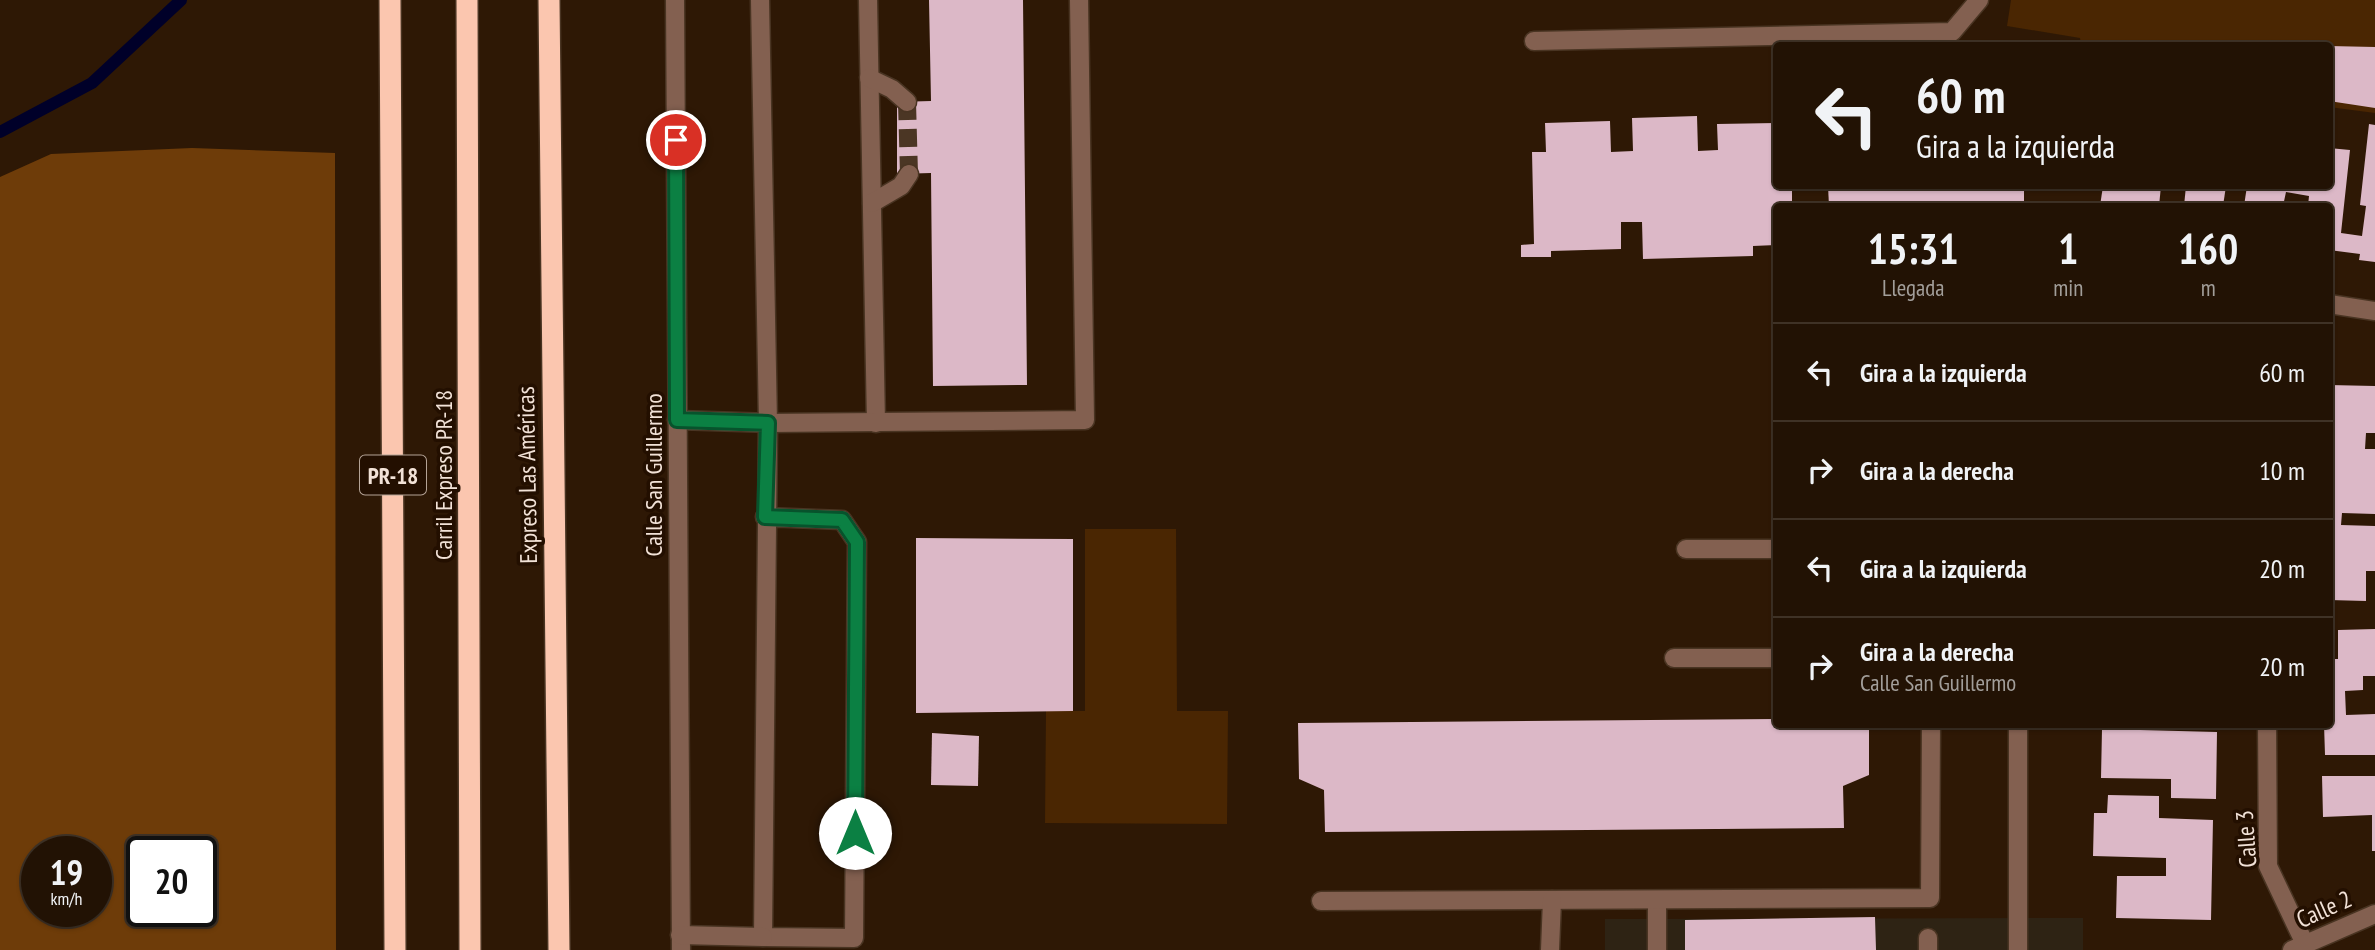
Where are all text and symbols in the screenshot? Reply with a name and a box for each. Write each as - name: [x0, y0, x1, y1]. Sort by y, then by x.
- text: 60 m: [1916, 63, 2005, 127]
- icon: left: [1801, 70, 1892, 161]
- pin: [646, 110, 706, 170]
- icon: arrive: [657, 121, 695, 159]
- text: Gira a la izquierda: [1916, 125, 2115, 167]
- text: 15:31: [1868, 221, 1959, 276]
- text: 1: [2058, 221, 2078, 276]
- text: 160: [2178, 221, 2238, 276]
- text: Llegada: [1882, 273, 1944, 302]
- text: min: [2053, 273, 2083, 302]
- text: m: [2201, 273, 2216, 302]
- icon: left: [1801, 353, 1839, 391]
- text: Gira a la izquierda: [1860, 356, 2027, 389]
- text: 60 m: [2259, 356, 2305, 389]
- street label: Expreso Las Américas: [510, 386, 544, 564]
- street label: Carril Expreso PR-18: [428, 390, 459, 560]
- street label: Calle San Guillermo: [638, 393, 669, 557]
- icon: right: [1801, 451, 1839, 489]
- text: Gira a la derecha: [1860, 454, 2014, 487]
- text: 10 m: [2259, 454, 2305, 487]
- road number: PR-18: [360, 456, 426, 495]
- icon: left: [1801, 549, 1839, 587]
- text: Gira a la izquierda: [1860, 552, 2027, 585]
- text: 20 m: [2259, 552, 2305, 585]
- text: Gira a la derecha: [1860, 635, 2014, 668]
- icon: right: [1801, 647, 1839, 685]
- text: 20 m: [2259, 650, 2305, 683]
- text: Calle San Guillermo: [1860, 668, 2016, 697]
- position arrow: [818, 796, 892, 870]
- street label: Calle 3: [2229, 809, 2263, 869]
- speed limit sign: 20: [126, 836, 217, 927]
- text: 19: [50, 849, 83, 895]
- street label: Calle 2: [2292, 883, 2356, 935]
- text: km/h: [51, 887, 82, 910]

